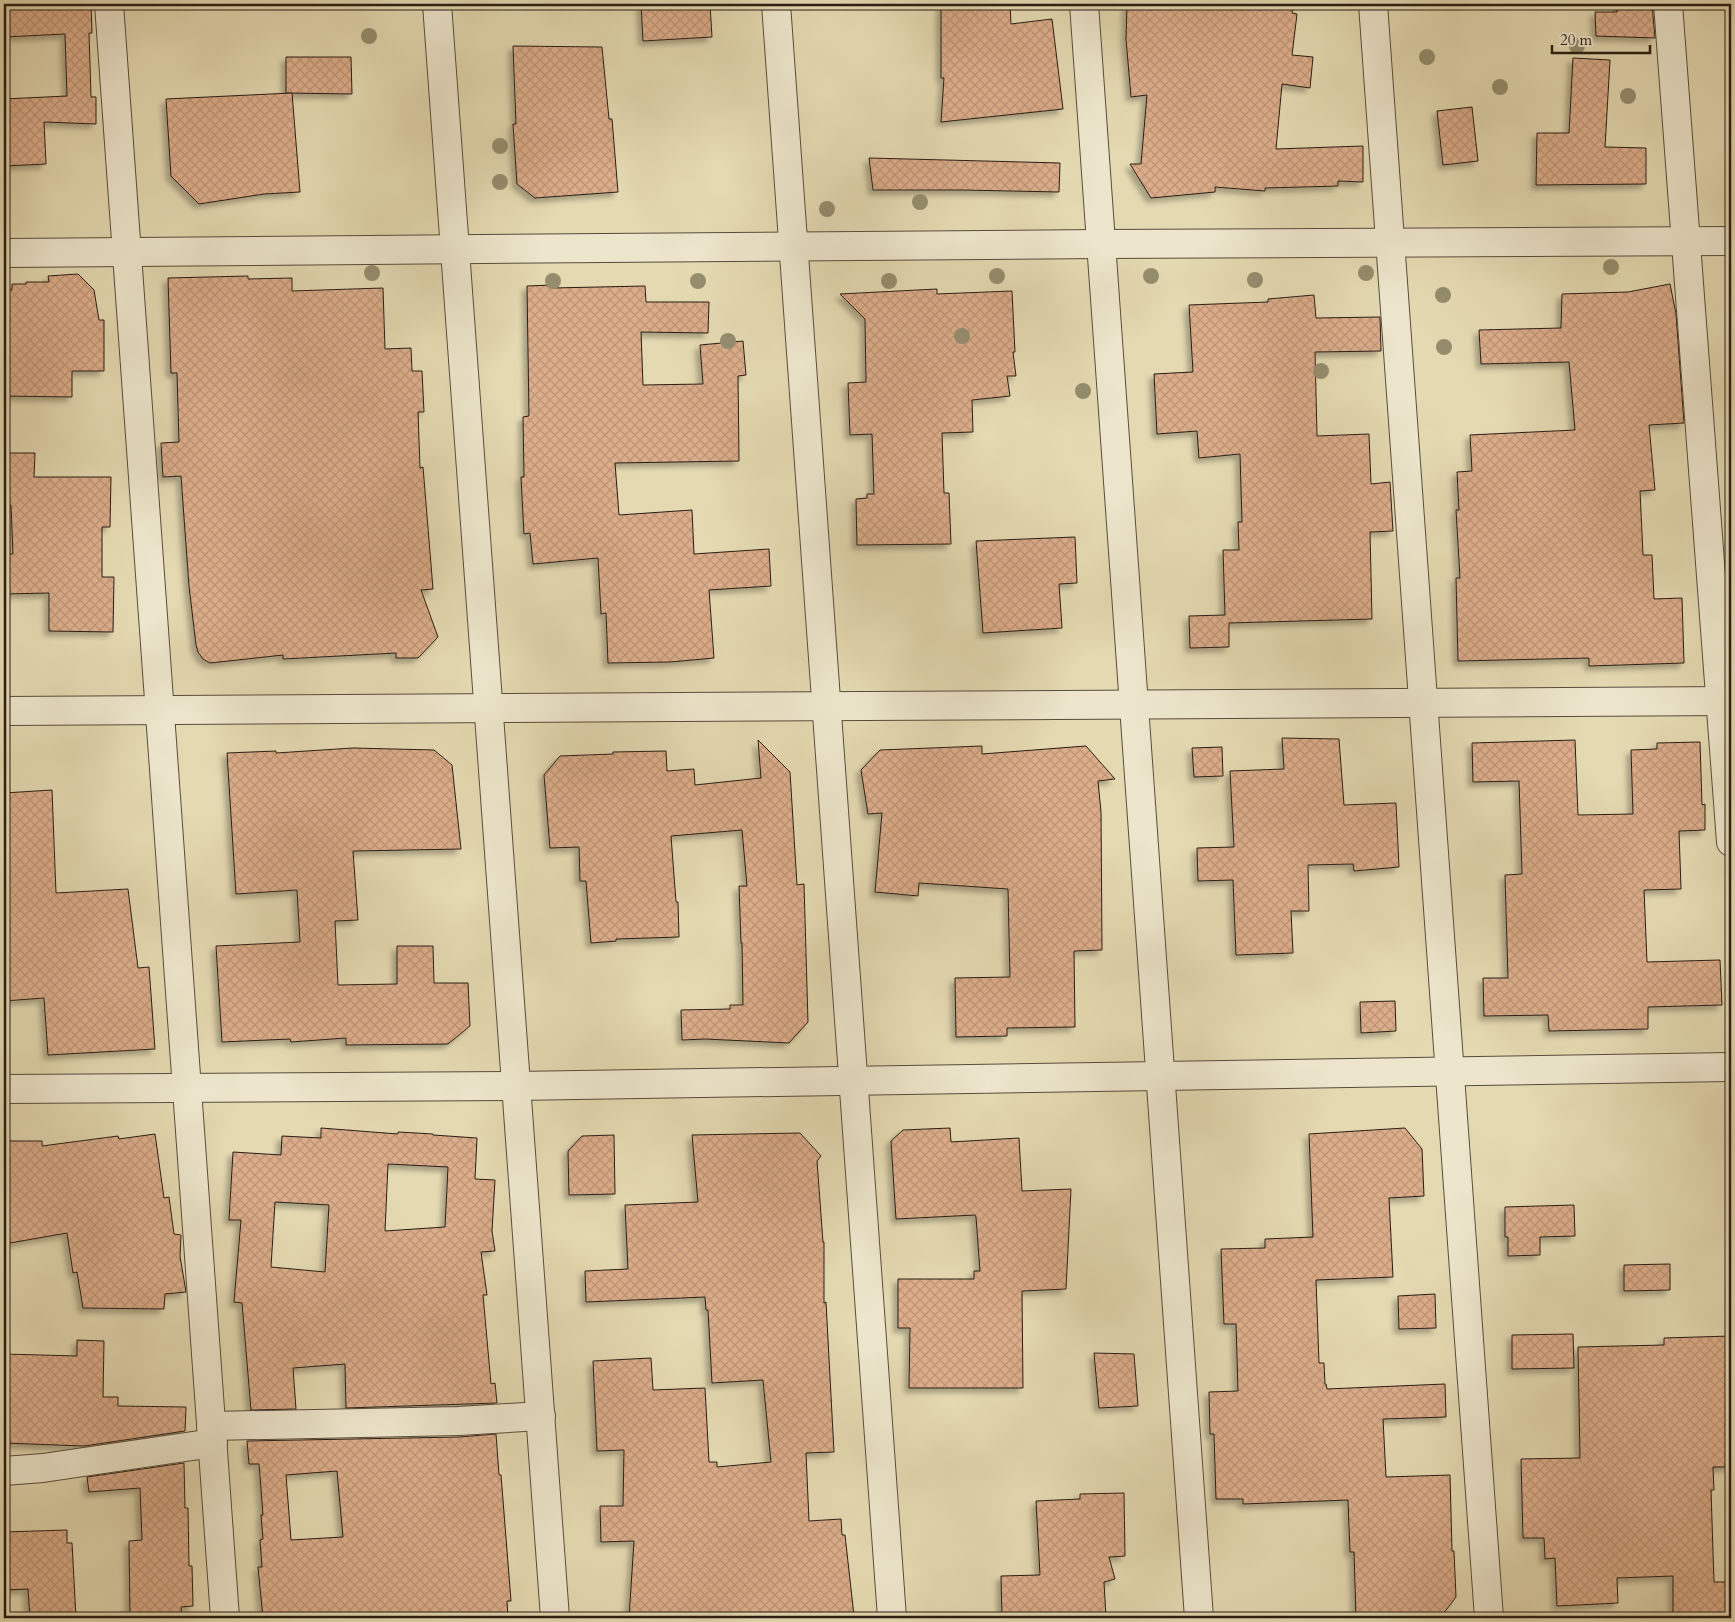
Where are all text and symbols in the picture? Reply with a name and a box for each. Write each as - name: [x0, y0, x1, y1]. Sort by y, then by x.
- scale bar: [1552, 22, 1650, 54]
- text: 20 m: [1560, 30, 1592, 50]

